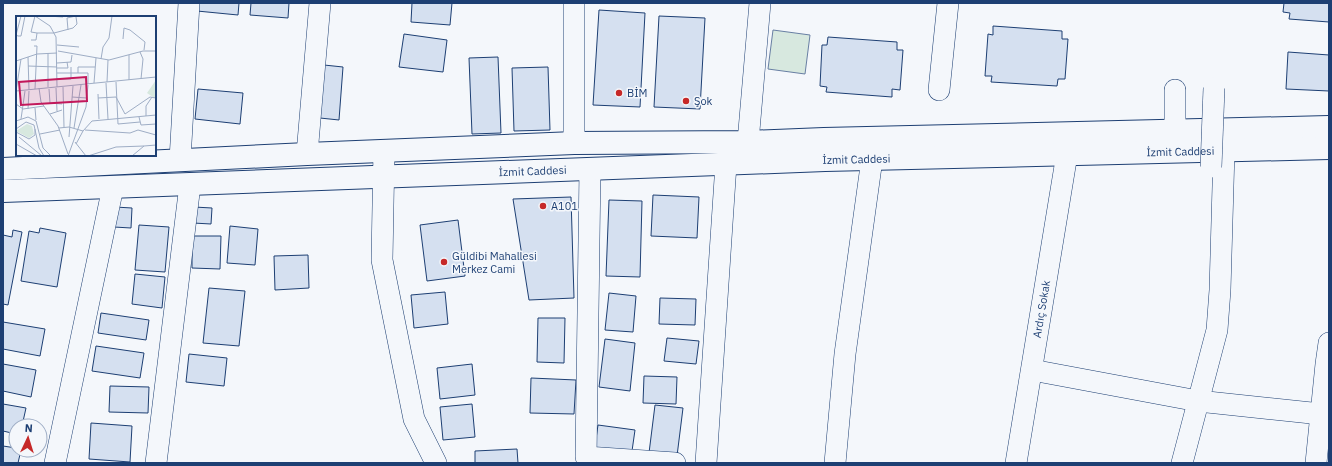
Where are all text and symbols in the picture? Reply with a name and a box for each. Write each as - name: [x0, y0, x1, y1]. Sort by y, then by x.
- inset map: [16, 16, 156, 156]
- place label: BİM: [627, 86, 648, 100]
- marker: BİM: [614, 88, 624, 98]
- place label: Şok: [694, 94, 713, 108]
- marker: Şok: [681, 96, 691, 106]
- street label: İzmit Caddesi: [1146, 144, 1214, 159]
- street label: İzmit Caddesi: [822, 151, 891, 167]
- street label: İzmit Caddesi: [498, 163, 567, 179]
- place label: A101: [551, 199, 578, 213]
- marker: A101: [538, 201, 548, 211]
- place label: Güldibi Mahallesi Merkez Cami: [452, 249, 537, 276]
- marker: Güldibi Mahallesi Merkez Cami: [439, 257, 449, 267]
- street label: Ardıç Sokak: [1030, 279, 1053, 339]
- north arrow: [8, 418, 48, 458]
- text: N: [24, 421, 33, 435]

